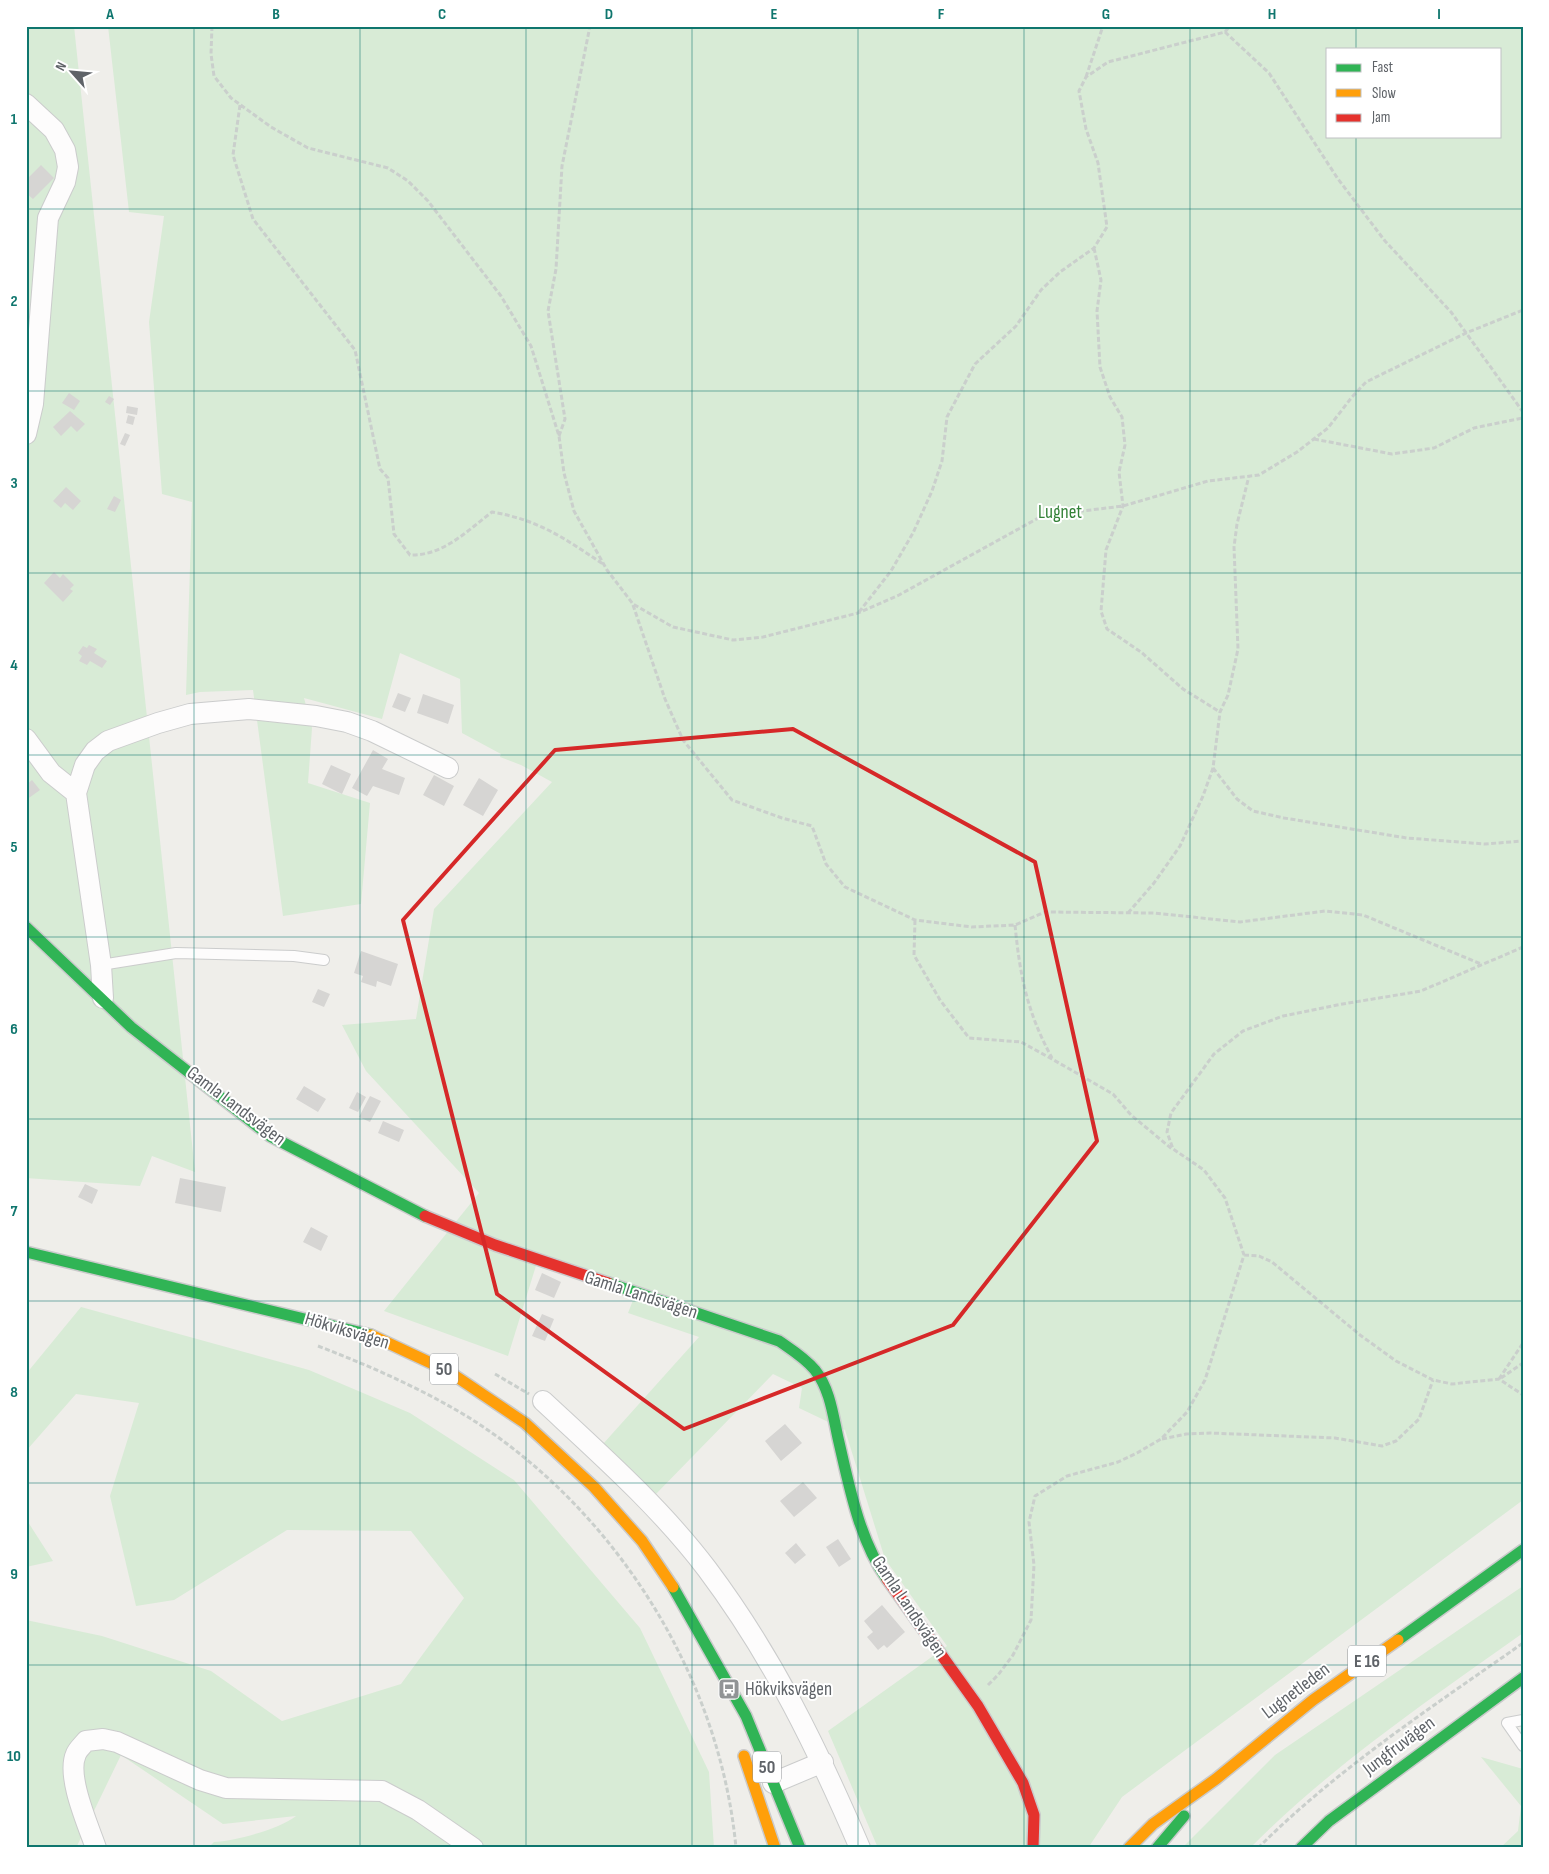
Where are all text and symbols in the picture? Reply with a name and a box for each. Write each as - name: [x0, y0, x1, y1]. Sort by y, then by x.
- text: A: [105, 5, 114, 24]
- text: B: [272, 5, 280, 24]
- text: C: [438, 5, 446, 24]
- text: D: [605, 5, 613, 24]
- text: E: [771, 5, 778, 24]
- text: F: [938, 5, 945, 24]
- text: G: [1102, 5, 1110, 24]
- text: H: [1268, 5, 1276, 24]
- text: I: [1437, 5, 1441, 24]
- north arrow: [48, 48, 98, 98]
- legend: [1326, 48, 1502, 138]
- text: Fast: [1372, 58, 1394, 77]
- text: N: [52, 59, 70, 74]
- text: Slow: [1372, 84, 1396, 103]
- text: Jam: [1371, 108, 1390, 127]
- text: 1: [11, 110, 18, 129]
- text: 2: [10, 292, 18, 311]
- text: 3: [10, 474, 18, 493]
- park label: Lugnet: [1038, 501, 1082, 524]
- text: 4: [10, 656, 18, 675]
- text: 5: [10, 838, 18, 857]
- text: 6: [10, 1020, 18, 1039]
- street label: Gamla Landsvägen: [182, 1061, 290, 1151]
- text: 7: [11, 1202, 18, 1221]
- street label: Gamla Landsvägen: [582, 1266, 700, 1324]
- street label: Hökviksvägen: [302, 1307, 392, 1355]
- road number: 50: [430, 1354, 458, 1385]
- text: 8: [10, 1383, 18, 1402]
- street label: Gamla Landsvägen: [867, 1552, 951, 1662]
- text: 9: [10, 1565, 18, 1584]
- road number: E 16: [1348, 1645, 1386, 1676]
- street label: Lugnetleden: [1258, 1658, 1334, 1724]
- bus stop icon: Hökviksvägen: [717, 1677, 741, 1701]
- place label: Hökviksvägen: [745, 1678, 832, 1701]
- street label: Jungfruvägen: [1358, 1712, 1440, 1781]
- text: 10: [7, 1747, 21, 1766]
- road number: 50: [753, 1751, 781, 1782]

